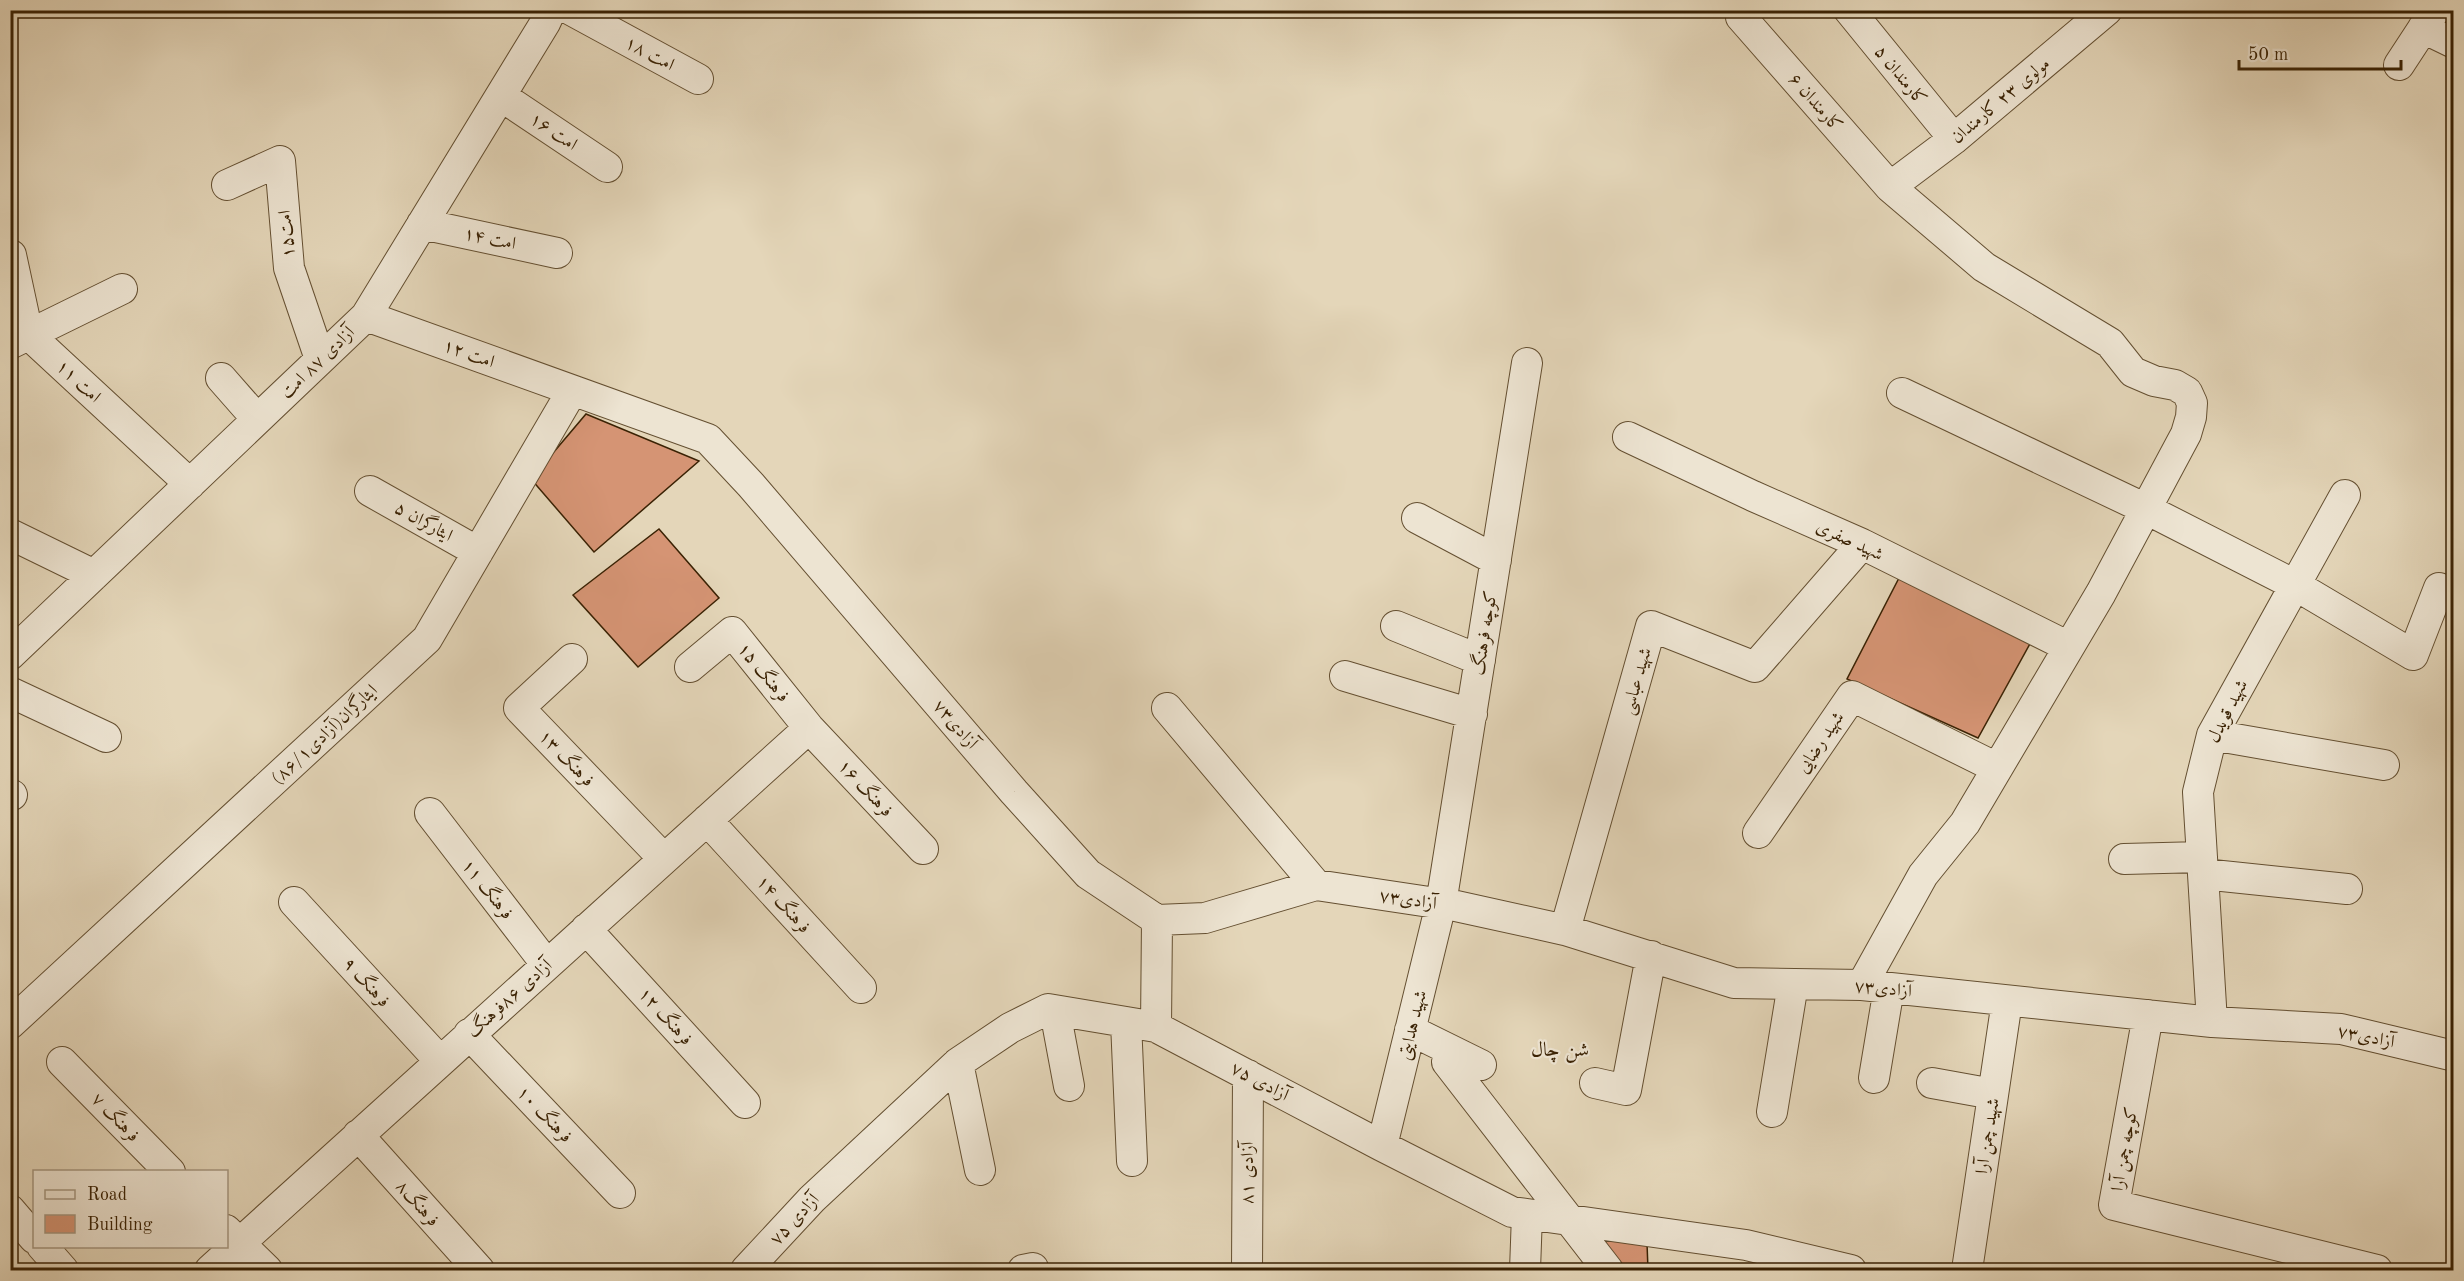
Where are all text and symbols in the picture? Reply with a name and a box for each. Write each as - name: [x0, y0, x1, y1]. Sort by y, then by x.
- scale bar: [2239, 33, 2401, 71]
- street label: امت ۱۸: [622, 34, 677, 74]
- street label: کارمندان ۵: [1870, 42, 1930, 109]
- text: 50 m: [2248, 46, 2288, 64]
- street label: مولوی ۲۳ کارمندان: [1947, 54, 2054, 148]
- street label: کارمندان ۶: [1784, 69, 1846, 136]
- street label: امت ۱۶: [526, 110, 580, 154]
- street label: امت۱۵: [276, 209, 298, 259]
- street label: امت ۱۴: [462, 225, 518, 253]
- street label: آزادی ۸۷ امت: [276, 320, 360, 403]
- street label: امت ۱۲: [441, 336, 497, 371]
- street label: امت ۱۱: [53, 357, 104, 406]
- street label: ایثارگران ۵: [391, 495, 458, 547]
- street label: شهید صفری: [1812, 518, 1886, 566]
- street label: کوچه فرهنگ: [1465, 589, 1504, 677]
- street label: فرهنگ ۱۵: [732, 637, 796, 707]
- street label: شهید عباسی: [1619, 646, 1658, 718]
- street label: شهید قویدل: [2204, 677, 2253, 747]
- street label: ایثارگران(آزادی۸۶/۱): [266, 678, 383, 790]
- street label: آزادی۷۳: [929, 696, 984, 755]
- street label: شهید رضایی: [1794, 709, 1849, 778]
- street label: فرهنگ ۱۳: [534, 724, 600, 792]
- street label: فرهنگ ۱۶: [833, 754, 899, 822]
- street label: فرهنگ ۱۱: [457, 854, 519, 924]
- street label: فرهنگ ۱۴: [751, 870, 817, 938]
- street label: آزادی۷۳: [1378, 885, 1440, 914]
- street label: فرهنگ ۹: [338, 952, 396, 1012]
- street label: آزادی ۸۶فرهنگ: [461, 952, 558, 1043]
- street label: آزادی۷۳: [1853, 976, 1915, 1002]
- street label: فرهنگ ۱۲: [633, 982, 699, 1050]
- street label: شهید هدایتی: [1396, 989, 1432, 1062]
- street label: آزادی۷۳: [2335, 1021, 2398, 1053]
- district label: شن چال: [1531, 1041, 1589, 1063]
- street label: آزادی ۷۵: [1227, 1057, 1294, 1106]
- street label: فرهنگ ۱۰: [512, 1080, 578, 1148]
- street label: فرهنگ ۷: [87, 1087, 145, 1147]
- street label: شهید چمن آرا: [1971, 1097, 2005, 1176]
- street label: کوچه چمن آرا: [2107, 1105, 2144, 1193]
- street label: آزادی ۸۱: [1237, 1139, 1258, 1204]
- legend: [33, 1170, 228, 1248]
- street label: فرهنگ۸: [391, 1175, 445, 1231]
- text: Road: [87, 1186, 127, 1204]
- street label: آزادی ۷۵: [765, 1188, 825, 1250]
- text: Building: [87, 1216, 153, 1234]

